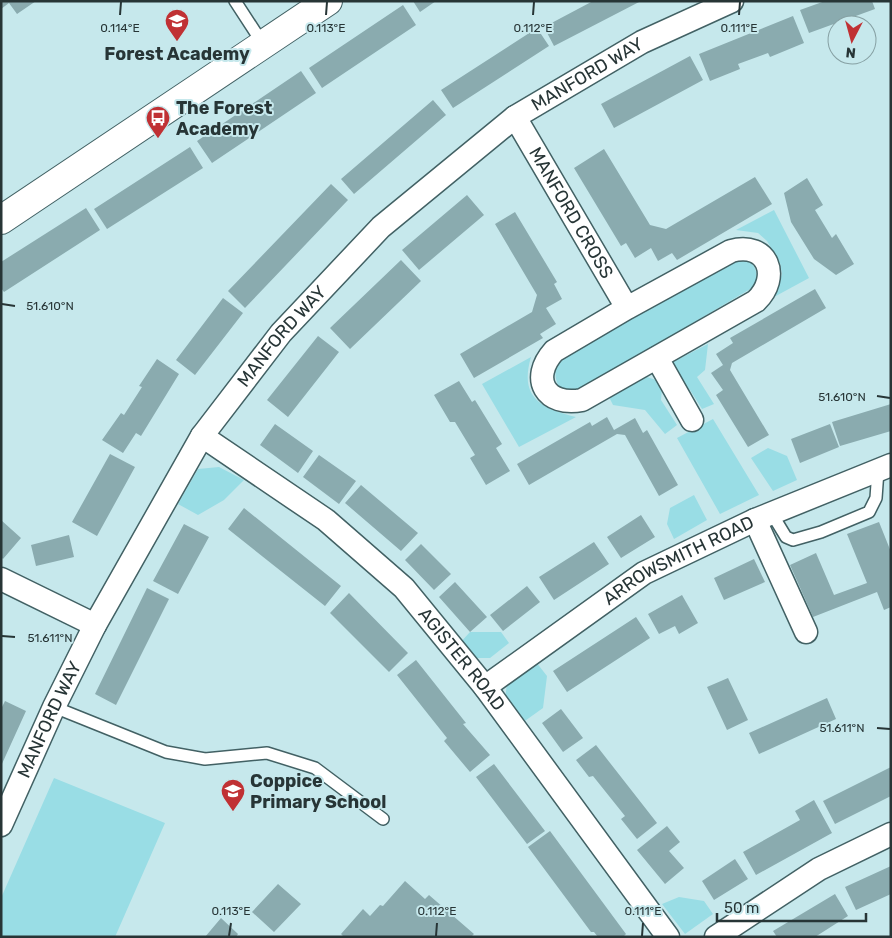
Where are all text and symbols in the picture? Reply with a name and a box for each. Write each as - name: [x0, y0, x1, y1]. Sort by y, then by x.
- school or university icon: Forest Academy: [164, 8, 190, 42]
- north arrow: [827, 15, 877, 65]
- text: 0.114°E: [100, 21, 140, 35]
- text: 0.113°E: [306, 21, 346, 35]
- text: 0.112°E: [514, 21, 552, 35]
- text: 0.111°E: [721, 21, 758, 35]
- street label: MANFORD WAY: [527, 33, 647, 116]
- place label: Forest Academy: [104, 43, 250, 65]
- text: N: [845, 43, 857, 61]
- place label: The Forest Academy: [176, 97, 272, 140]
- bus stop icon: The Forest Academy: [145, 105, 171, 139]
- street label: MANFORD CROSS: [524, 143, 618, 282]
- street label: MANFORD WAY: [233, 281, 331, 391]
- text: 51.610°N: [26, 299, 74, 313]
- text: 51.610°N: [818, 390, 866, 404]
- street label: ARROWSMITH ROAD: [599, 511, 757, 610]
- street label: AGISTER ROAD: [414, 603, 510, 715]
- text: 51.611°N: [27, 631, 73, 645]
- street label: MANFORD WAY: [13, 657, 86, 781]
- text: 51.611°N: [819, 721, 865, 735]
- place label: Coppice Primary School: [250, 770, 386, 813]
- school or university icon: Coppice Primary School: [220, 778, 246, 812]
- scale bar: [717, 890, 866, 922]
- text: 50 m: [724, 899, 759, 917]
- text: 0.113°E: [211, 904, 251, 918]
- text: 0.112°E: [418, 904, 456, 918]
- text: 0.111°E: [625, 904, 662, 918]

